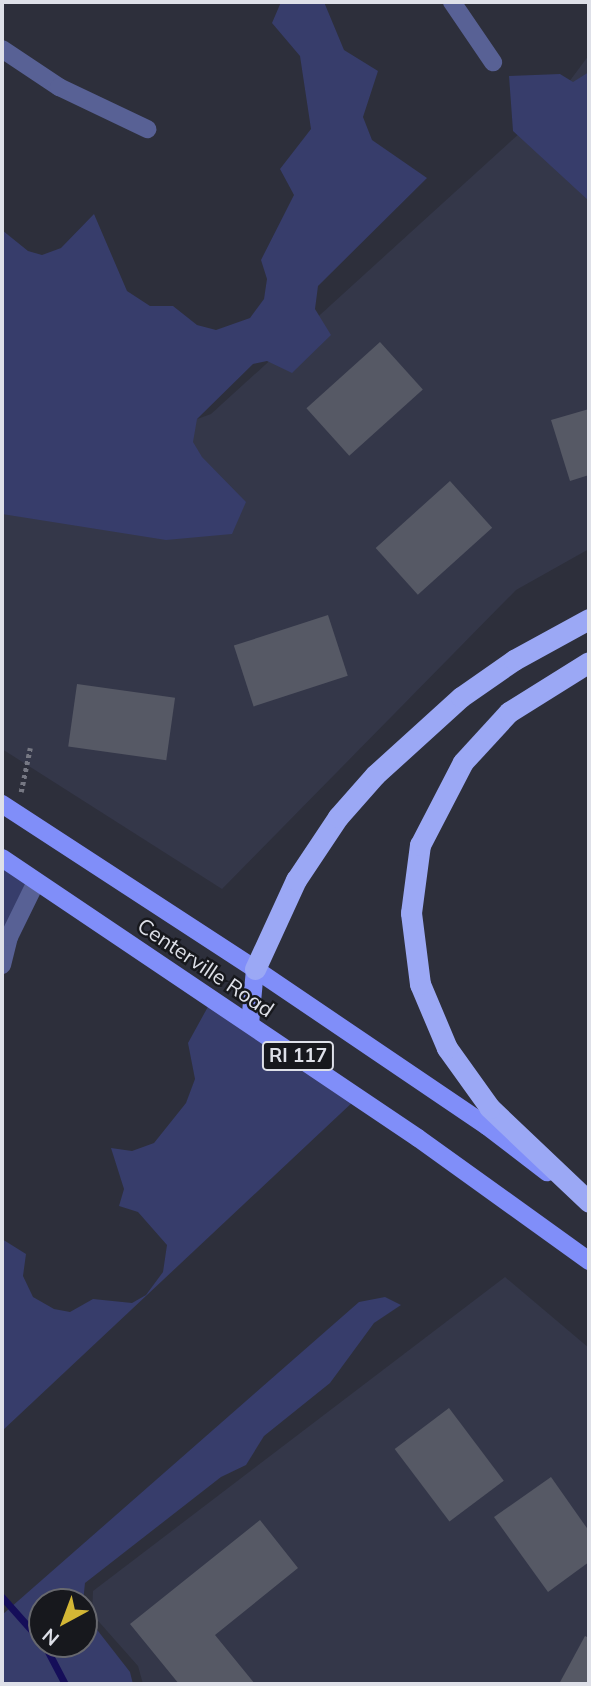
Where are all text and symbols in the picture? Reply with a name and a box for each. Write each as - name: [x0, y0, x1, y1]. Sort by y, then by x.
- street label: Centerville Road: [133, 912, 279, 1022]
- road number: RI 117: [261, 1040, 335, 1072]
- north arrow: [28, 1588, 98, 1658]
- text: N: [37, 1624, 64, 1651]

